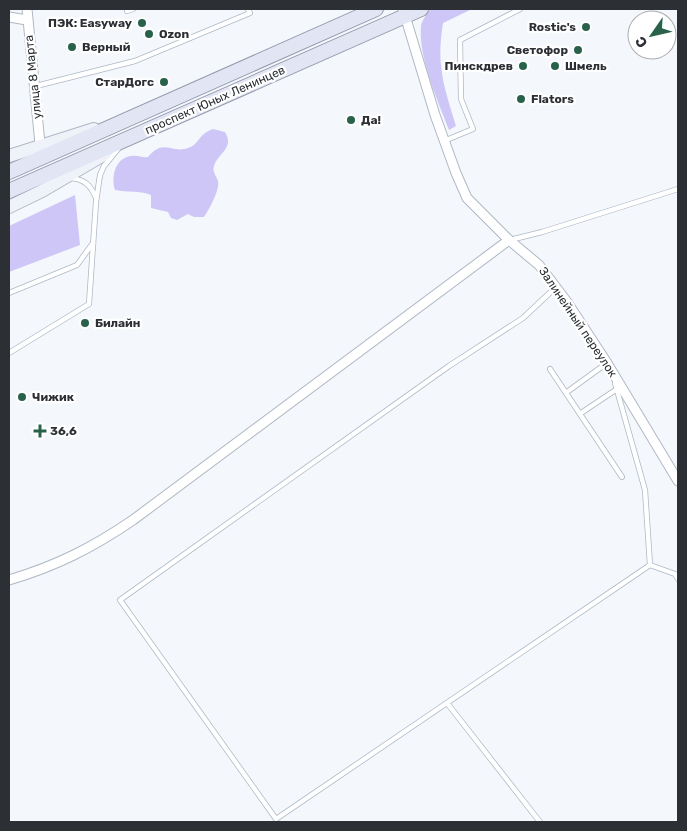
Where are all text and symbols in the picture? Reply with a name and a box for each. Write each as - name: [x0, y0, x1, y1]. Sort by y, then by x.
- north arrow: [627, 10, 677, 60]
- place label: ПЭК: Easyway: [48, 16, 132, 30]
- marker: ПЭК: Easyway: [136, 17, 148, 29]
- place label: Rostic's: [529, 20, 576, 34]
- marker: Rostic's: [580, 21, 592, 33]
- place label: Ozon: [159, 27, 189, 41]
- marker: Ozon: [143, 28, 155, 40]
- text: С: [632, 33, 651, 51]
- street label: улица 8 Марта: [22, 34, 44, 120]
- place label: Верный: [82, 40, 131, 54]
- marker: Верный: [66, 41, 78, 53]
- place label: Светофор: [507, 43, 568, 57]
- marker: Светофор: [572, 44, 584, 56]
- place label: Пинскдрев: [445, 59, 513, 73]
- place label: Шмель: [565, 59, 607, 73]
- marker: Пинскдрев: [517, 60, 529, 72]
- marker: Шмель: [549, 60, 561, 72]
- street label: проспект Юных Ленинцев: [143, 63, 287, 137]
- place label: СтарДогс: [95, 75, 154, 89]
- marker: СтарДогс: [158, 76, 170, 88]
- place label: Flators: [531, 92, 574, 106]
- marker: Flators: [515, 93, 527, 105]
- place label: Да!: [361, 113, 381, 127]
- marker: Да!: [345, 114, 357, 126]
- street label: Залинейный переулок: [536, 264, 620, 380]
- place label: Билайн: [95, 316, 140, 330]
- marker: Билайн: [79, 317, 91, 329]
- place label: Чижик: [32, 390, 75, 404]
- marker: Чижик: [16, 391, 28, 403]
- place label: 36,6: [50, 424, 77, 438]
- marker: 36,6: [34, 425, 46, 437]

